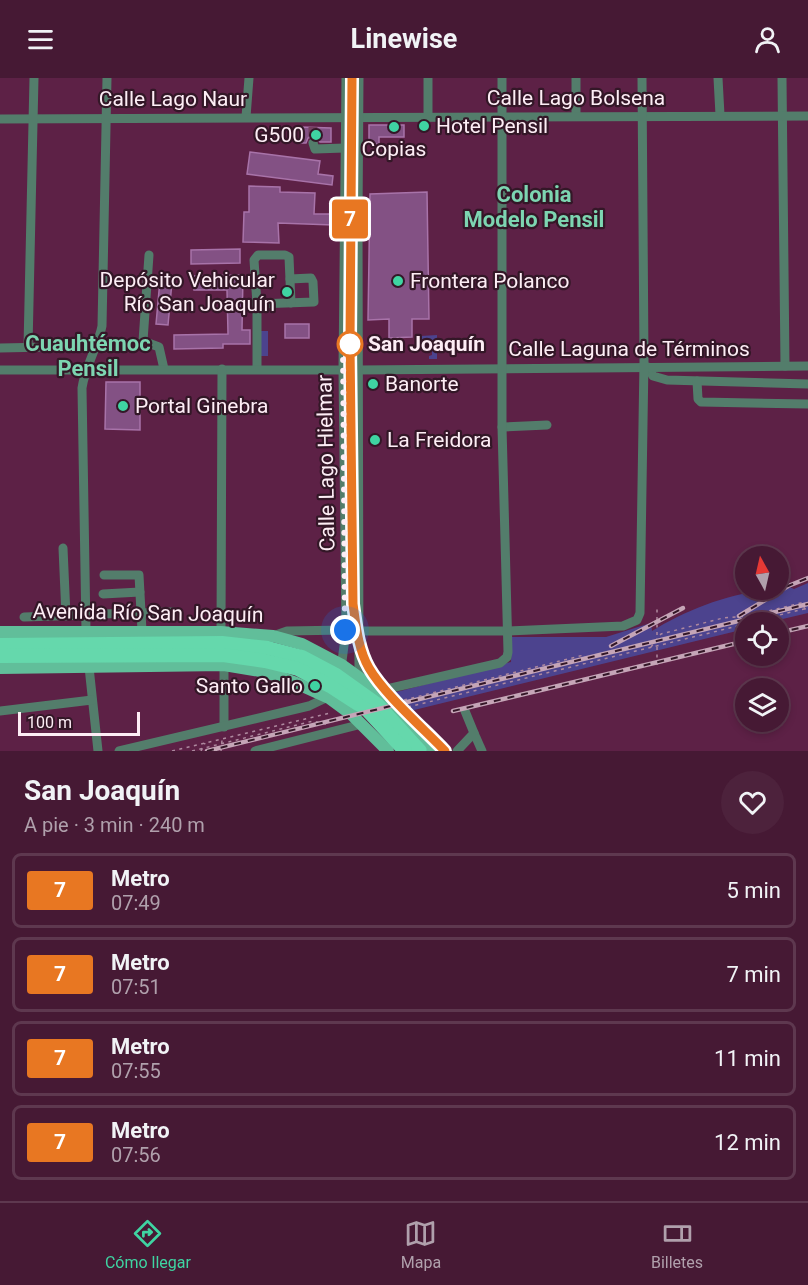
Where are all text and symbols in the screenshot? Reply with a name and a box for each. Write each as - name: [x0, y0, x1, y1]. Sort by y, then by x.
- icon: menu: [24, 23, 57, 56]
- text: Linewise: [351, 23, 457, 55]
- icon: person: [751, 23, 784, 56]
- street label: Calle Lago Bolsena: [487, 86, 665, 110]
- street label: Calle Lago Naur: [99, 87, 247, 111]
- place label: Hotel Pensil: [436, 114, 548, 138]
- marker: Hotel Pensil: [417, 119, 431, 133]
- marker: Copias: [387, 120, 401, 134]
- place label: G500: [254, 123, 304, 147]
- marker: G500: [309, 128, 323, 142]
- place label: Copias: [362, 137, 426, 161]
- district label: Colonia Modelo Pensil: [464, 182, 604, 232]
- line badge: 7: [330, 200, 370, 238]
- text: 7: [344, 207, 356, 231]
- place label: Depósito Vehicular Río San Joaquín: [100, 268, 275, 316]
- place label: Frontera Polanco: [410, 269, 569, 293]
- marker: Frontera Polanco: [391, 274, 405, 288]
- marker: Depósito Vehicular Río San Joaquín: [280, 285, 294, 299]
- district label: Cuauhtémoc Pensil: [25, 331, 151, 381]
- marker: San Joaquín: [337, 331, 363, 357]
- place label: San Joaquín: [368, 332, 485, 356]
- street label: Calle Laguna de Términos: [508, 337, 750, 361]
- place label: Banorte: [385, 372, 459, 396]
- street label: Calle Lago Hielmar: [312, 374, 340, 552]
- marker: Banorte: [366, 377, 380, 391]
- place label: Portal Ginebra: [135, 394, 268, 418]
- marker: Portal Ginebra: [116, 399, 130, 413]
- place label: La Freidora: [387, 428, 491, 452]
- marker: La Freidora: [368, 433, 382, 447]
- north arrow: [735, 546, 789, 600]
- map controls: [735, 546, 789, 732]
- street label: Avenida Río San Joaquín: [32, 599, 264, 627]
- button: locate: [735, 612, 789, 666]
- your location: [330, 615, 360, 645]
- place label: Santo Gallo: [196, 674, 303, 698]
- button: layers: [735, 678, 789, 732]
- marker: Santo Gallo: [308, 679, 322, 693]
- scale bar: [18, 709, 140, 736]
- text: 100 m: [27, 713, 72, 732]
- button: heart: [721, 771, 784, 834]
- text: San Joaquín: [24, 774, 180, 807]
- text: A pie · 3 min · 240 m: [24, 813, 205, 837]
- text: Metro: [111, 866, 170, 891]
- text: 7: [54, 878, 66, 902]
- text: 5 min: [726, 878, 781, 903]
- text: 07:49: [111, 891, 161, 915]
- text: Metro: [111, 950, 170, 975]
- text: 7: [54, 962, 66, 986]
- text: 7 min: [726, 962, 781, 987]
- text: 07:51: [111, 975, 161, 999]
- text: Metro: [111, 1034, 170, 1059]
- text: 7: [54, 1046, 66, 1070]
- text: 11 min: [714, 1046, 781, 1071]
- text: 07:55: [111, 1059, 161, 1083]
- text: Metro: [111, 1118, 170, 1143]
- text: 7: [54, 1130, 66, 1154]
- text: 12 min: [714, 1130, 781, 1155]
- text: 07:56: [111, 1143, 161, 1167]
- tab: Cómo llegar: [105, 1217, 191, 1272]
- tab: Mapa: [401, 1217, 441, 1272]
- tab: Billetes: [651, 1217, 703, 1272]

